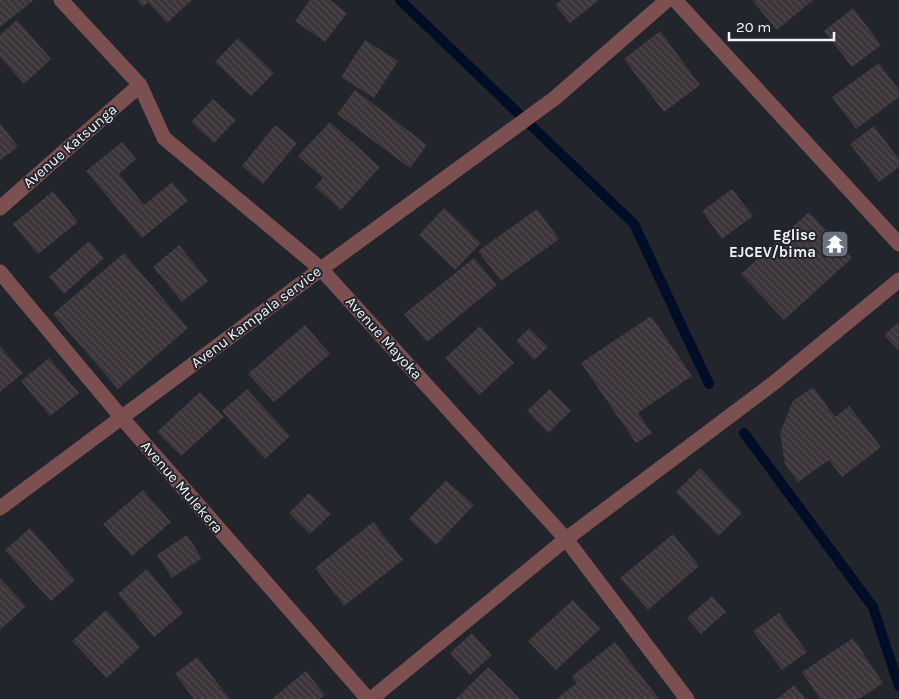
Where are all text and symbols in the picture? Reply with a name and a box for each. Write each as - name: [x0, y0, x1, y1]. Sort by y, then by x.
- scale bar: [729, 10, 834, 42]
- text: 20 m: [736, 18, 771, 36]
- street label: Avenue Katsunga: [19, 100, 121, 192]
- place label: Eglise EJCEV/bima: [729, 226, 816, 261]
- temple icon: Eglise EJCEV/bima: [820, 229, 850, 259]
- street label: Avenu Kampala service: [187, 262, 325, 372]
- street label: Avenue Mayoka: [342, 293, 426, 383]
- street label: Avenue Mulekera: [137, 437, 227, 537]

